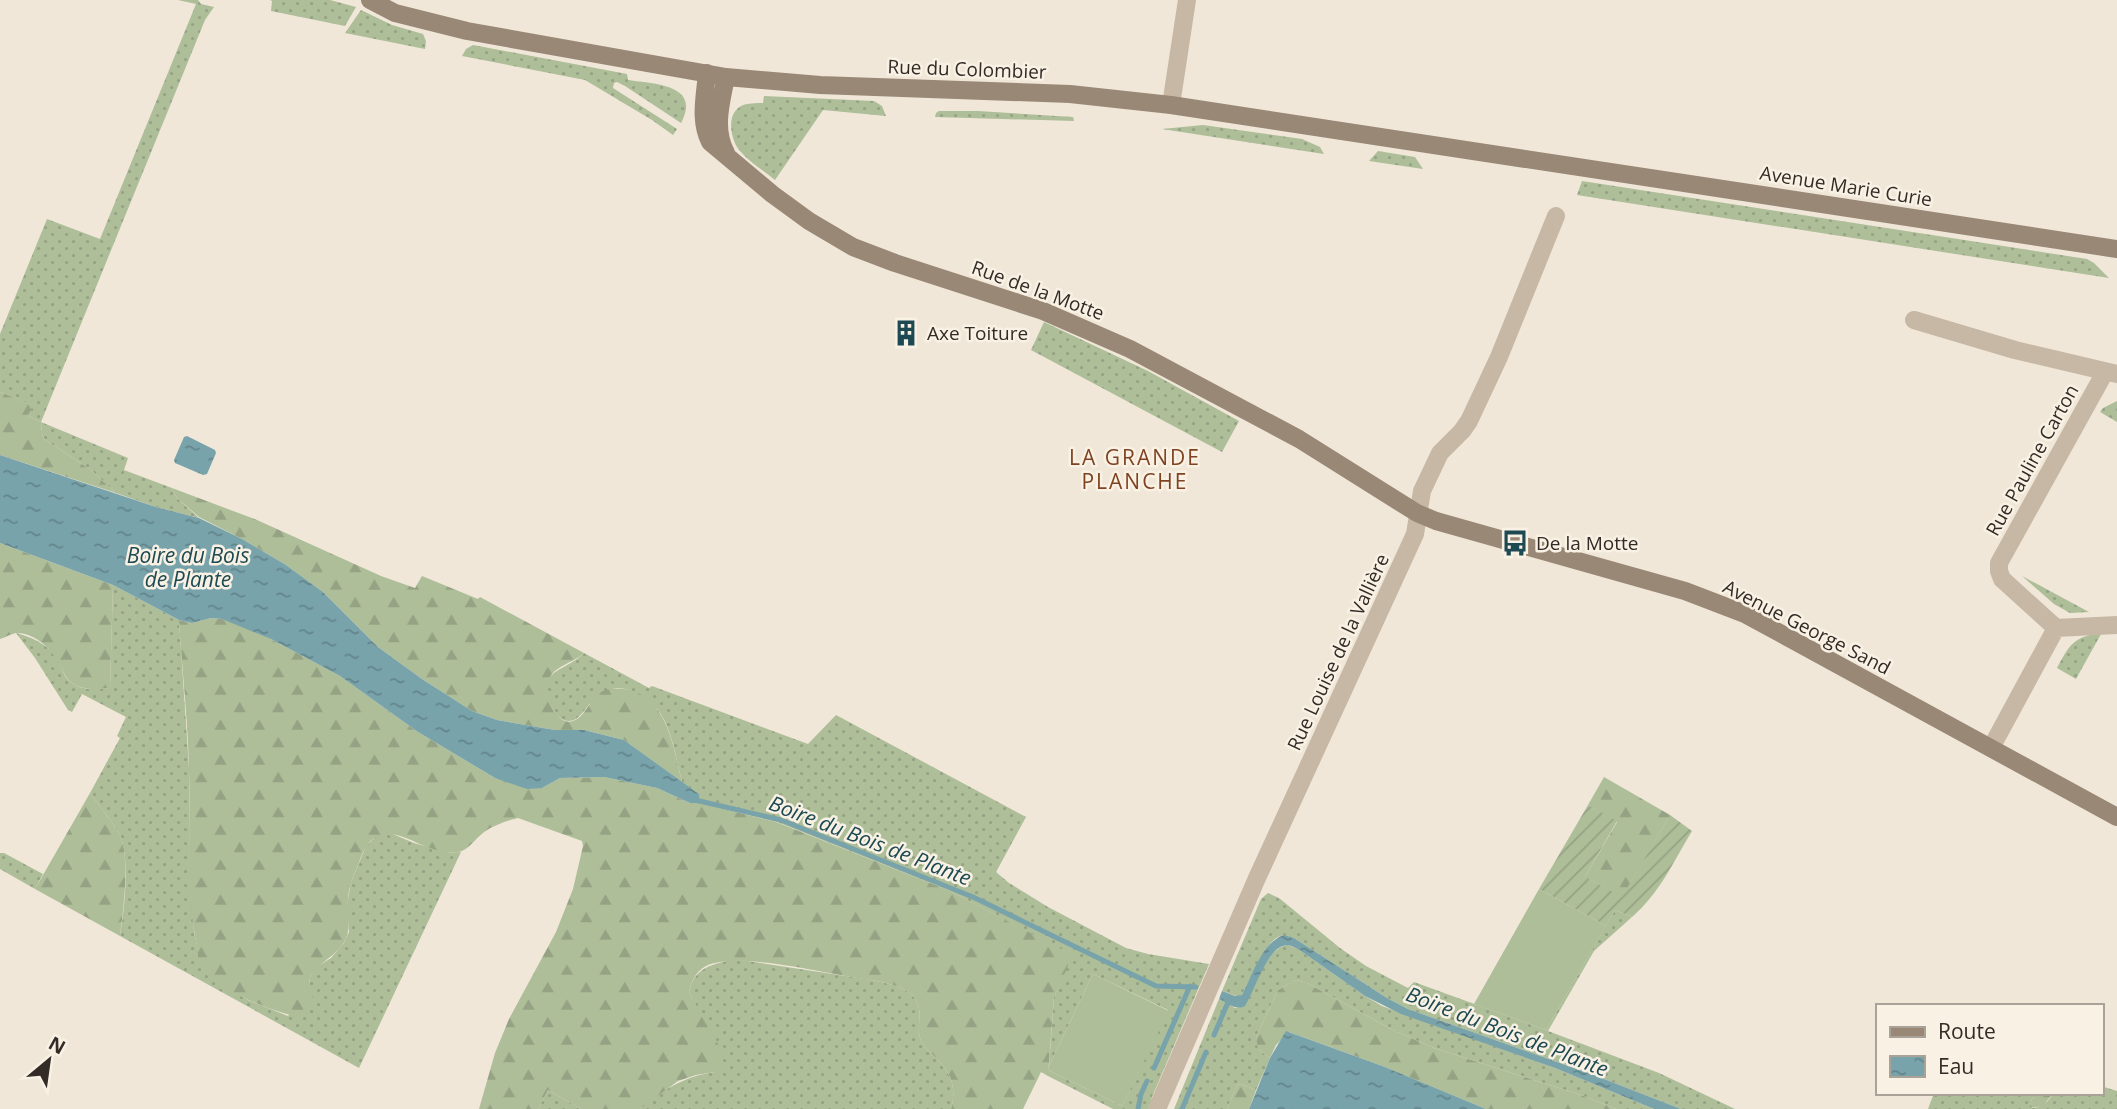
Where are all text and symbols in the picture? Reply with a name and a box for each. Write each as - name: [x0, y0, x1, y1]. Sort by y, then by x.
- street label: Rue du Colombier: [887, 53, 1047, 85]
- street label: Avenue Marie Curie: [1758, 160, 1934, 212]
- street label: Rue de la Motte: [968, 254, 1108, 326]
- building icon: Axe Toiture: [891, 318, 921, 348]
- place label: Axe Toiture: [927, 320, 1028, 346]
- street label: Rue Pauline Carton: [1980, 380, 2084, 540]
- district label: LA GRANDE PLANCHE: [1069, 443, 1201, 495]
- bus stop icon: De la Motte: [1500, 528, 1530, 558]
- place label: De la Motte: [1536, 530, 1638, 556]
- water label: Boire du Bois de Plante: [127, 541, 249, 593]
- street label: Rue Louise de la Vallière: [1281, 549, 1395, 755]
- street label: Avenue George Sand: [1719, 573, 1895, 681]
- water label: Boire du Bois de Plante: [765, 789, 975, 892]
- water label: Boire du Bois de Plante: [1402, 980, 1612, 1083]
- legend: [1876, 1004, 2103, 1095]
- text: Route: [1938, 1017, 1996, 1045]
- north arrow: [14, 1025, 84, 1095]
- text: N: [44, 1030, 70, 1060]
- text: Eau: [1938, 1052, 1974, 1080]

